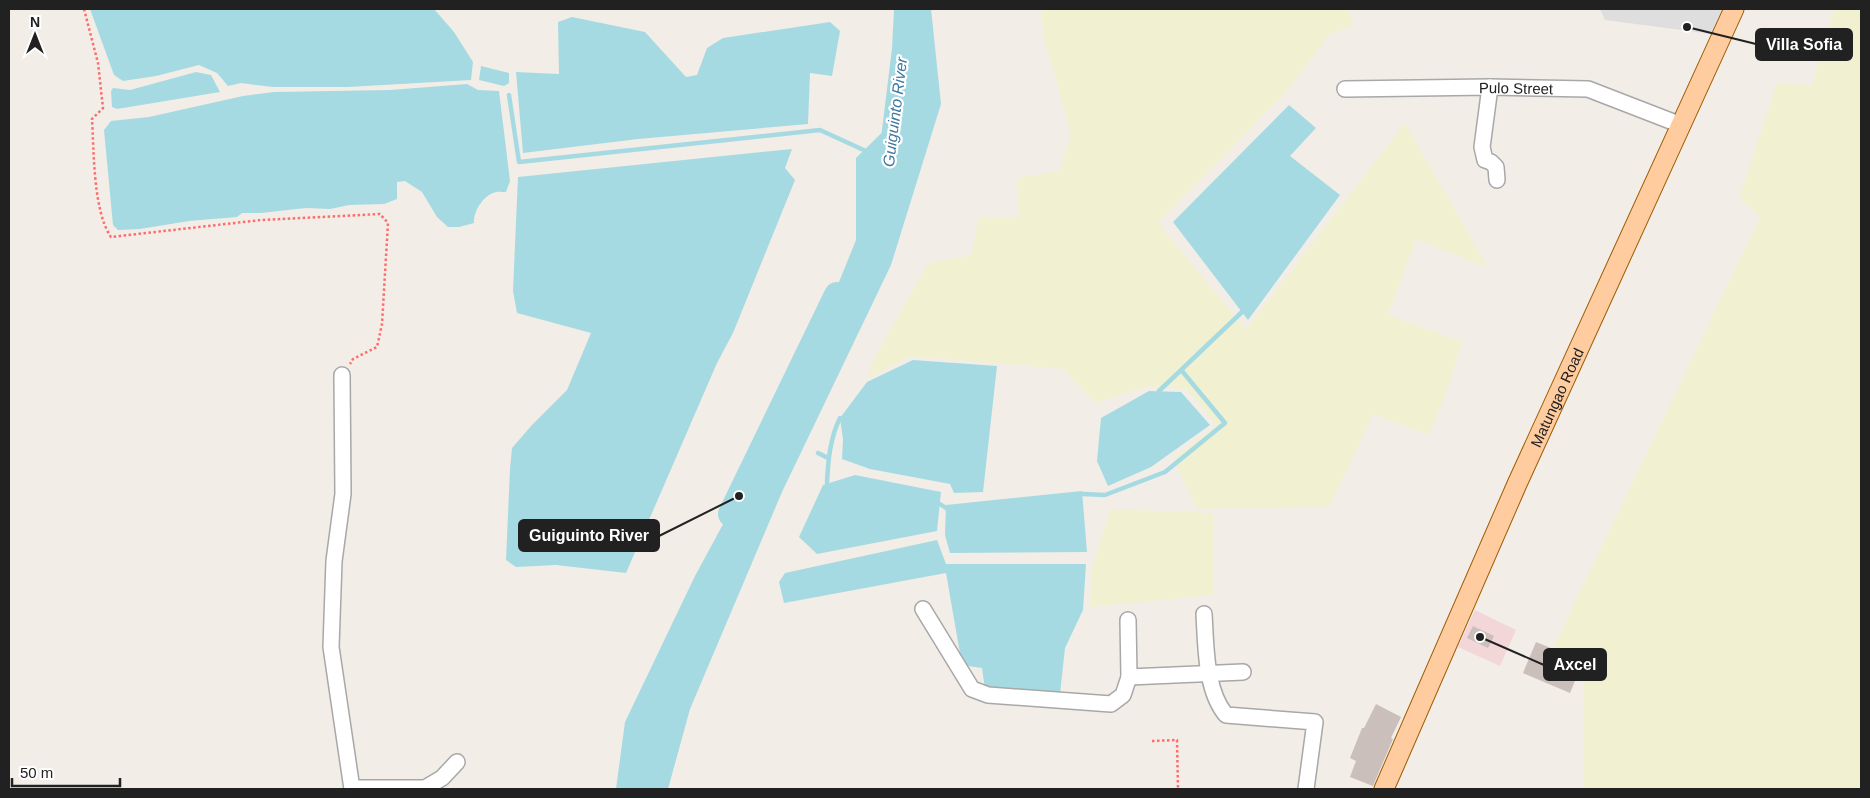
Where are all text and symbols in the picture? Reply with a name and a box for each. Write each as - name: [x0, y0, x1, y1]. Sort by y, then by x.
- north arrow: [10, 10, 60, 60]
- text: N: [30, 14, 40, 30]
- callout: Villa Sofia: [1756, 29, 1852, 60]
- text: Villa Sofia: [1766, 36, 1842, 53]
- water label: Guiguinto River: [880, 56, 910, 168]
- street label: Pulo Street: [1479, 78, 1554, 97]
- street label: Matungao Road: [1527, 345, 1587, 449]
- callout: Guiguinto River: [519, 520, 659, 551]
- text: Guiguinto River: [529, 527, 649, 544]
- callout: Axcel: [1544, 649, 1606, 680]
- text: Axcel: [1554, 656, 1596, 673]
- scale bar: [12, 756, 120, 788]
- text: 50 m: [20, 764, 53, 781]

